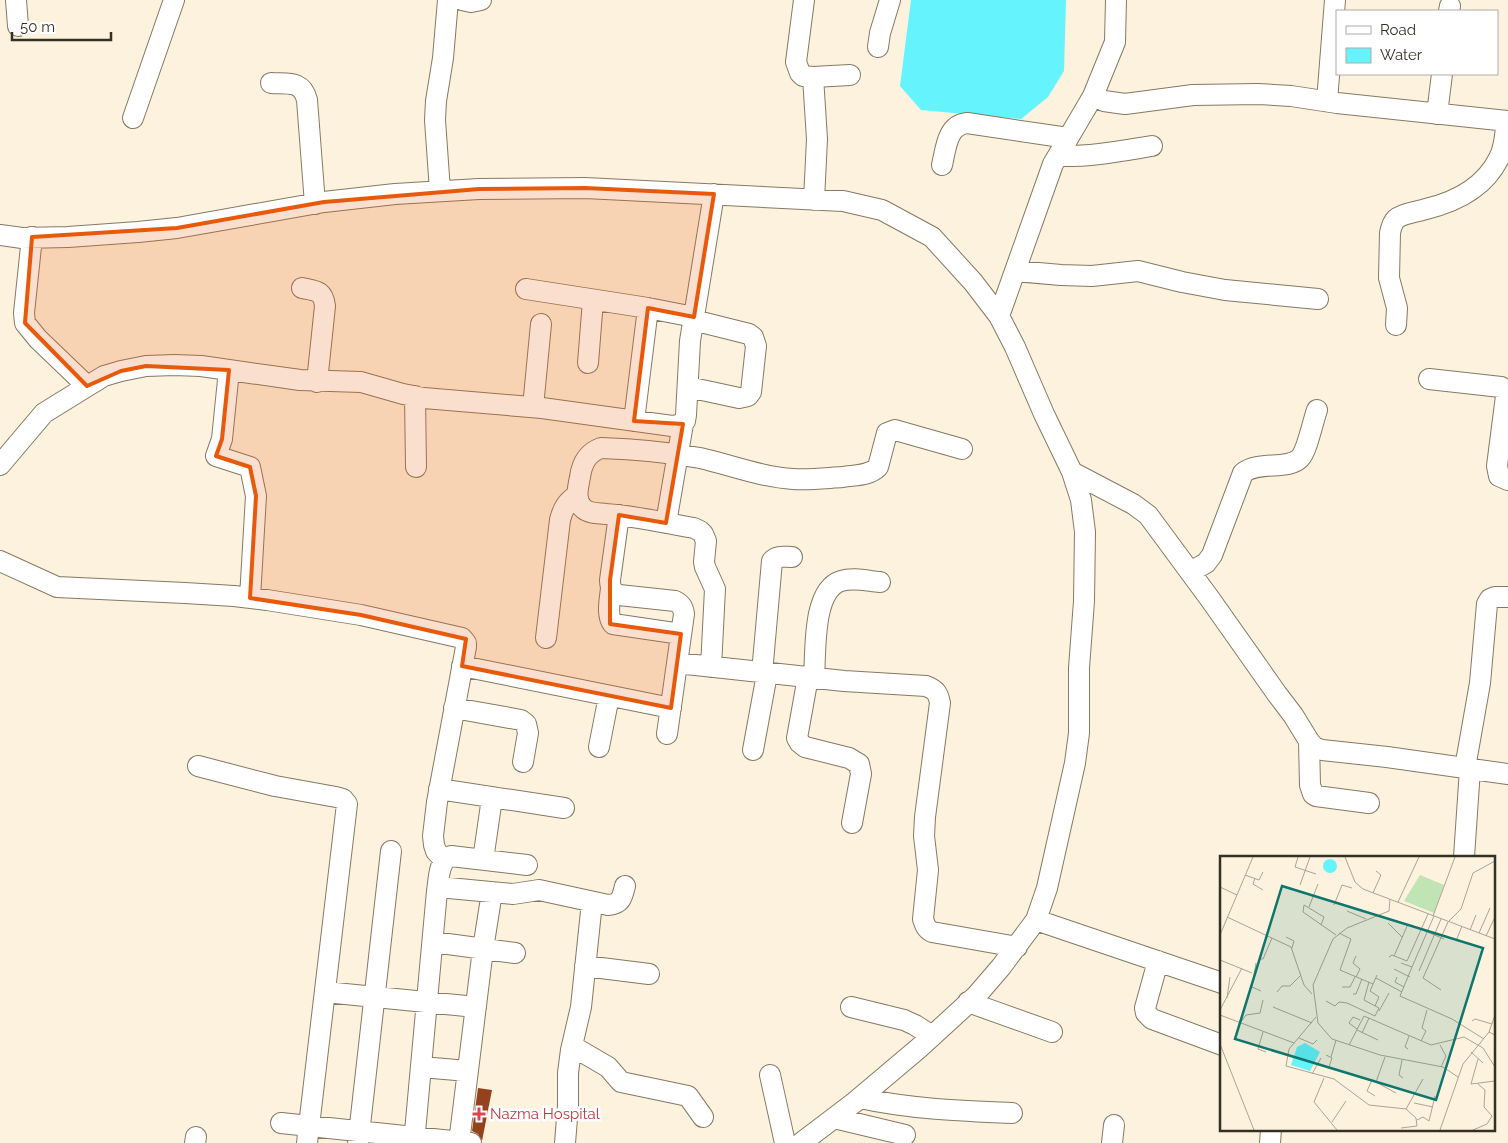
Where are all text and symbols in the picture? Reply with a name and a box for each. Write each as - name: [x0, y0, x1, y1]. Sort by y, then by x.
- scale bar: [12, 10, 111, 42]
- legend: [1336, 10, 1498, 75]
- text: 50 m: [20, 18, 55, 36]
- text: Road: [1380, 21, 1416, 39]
- text: Water: [1380, 46, 1423, 64]
- inset map: [1220, 856, 1496, 1130]
- place label: Nazma Hospital: [490, 1105, 601, 1123]
- marker: Nazma Hospital: [472, 1107, 486, 1121]

